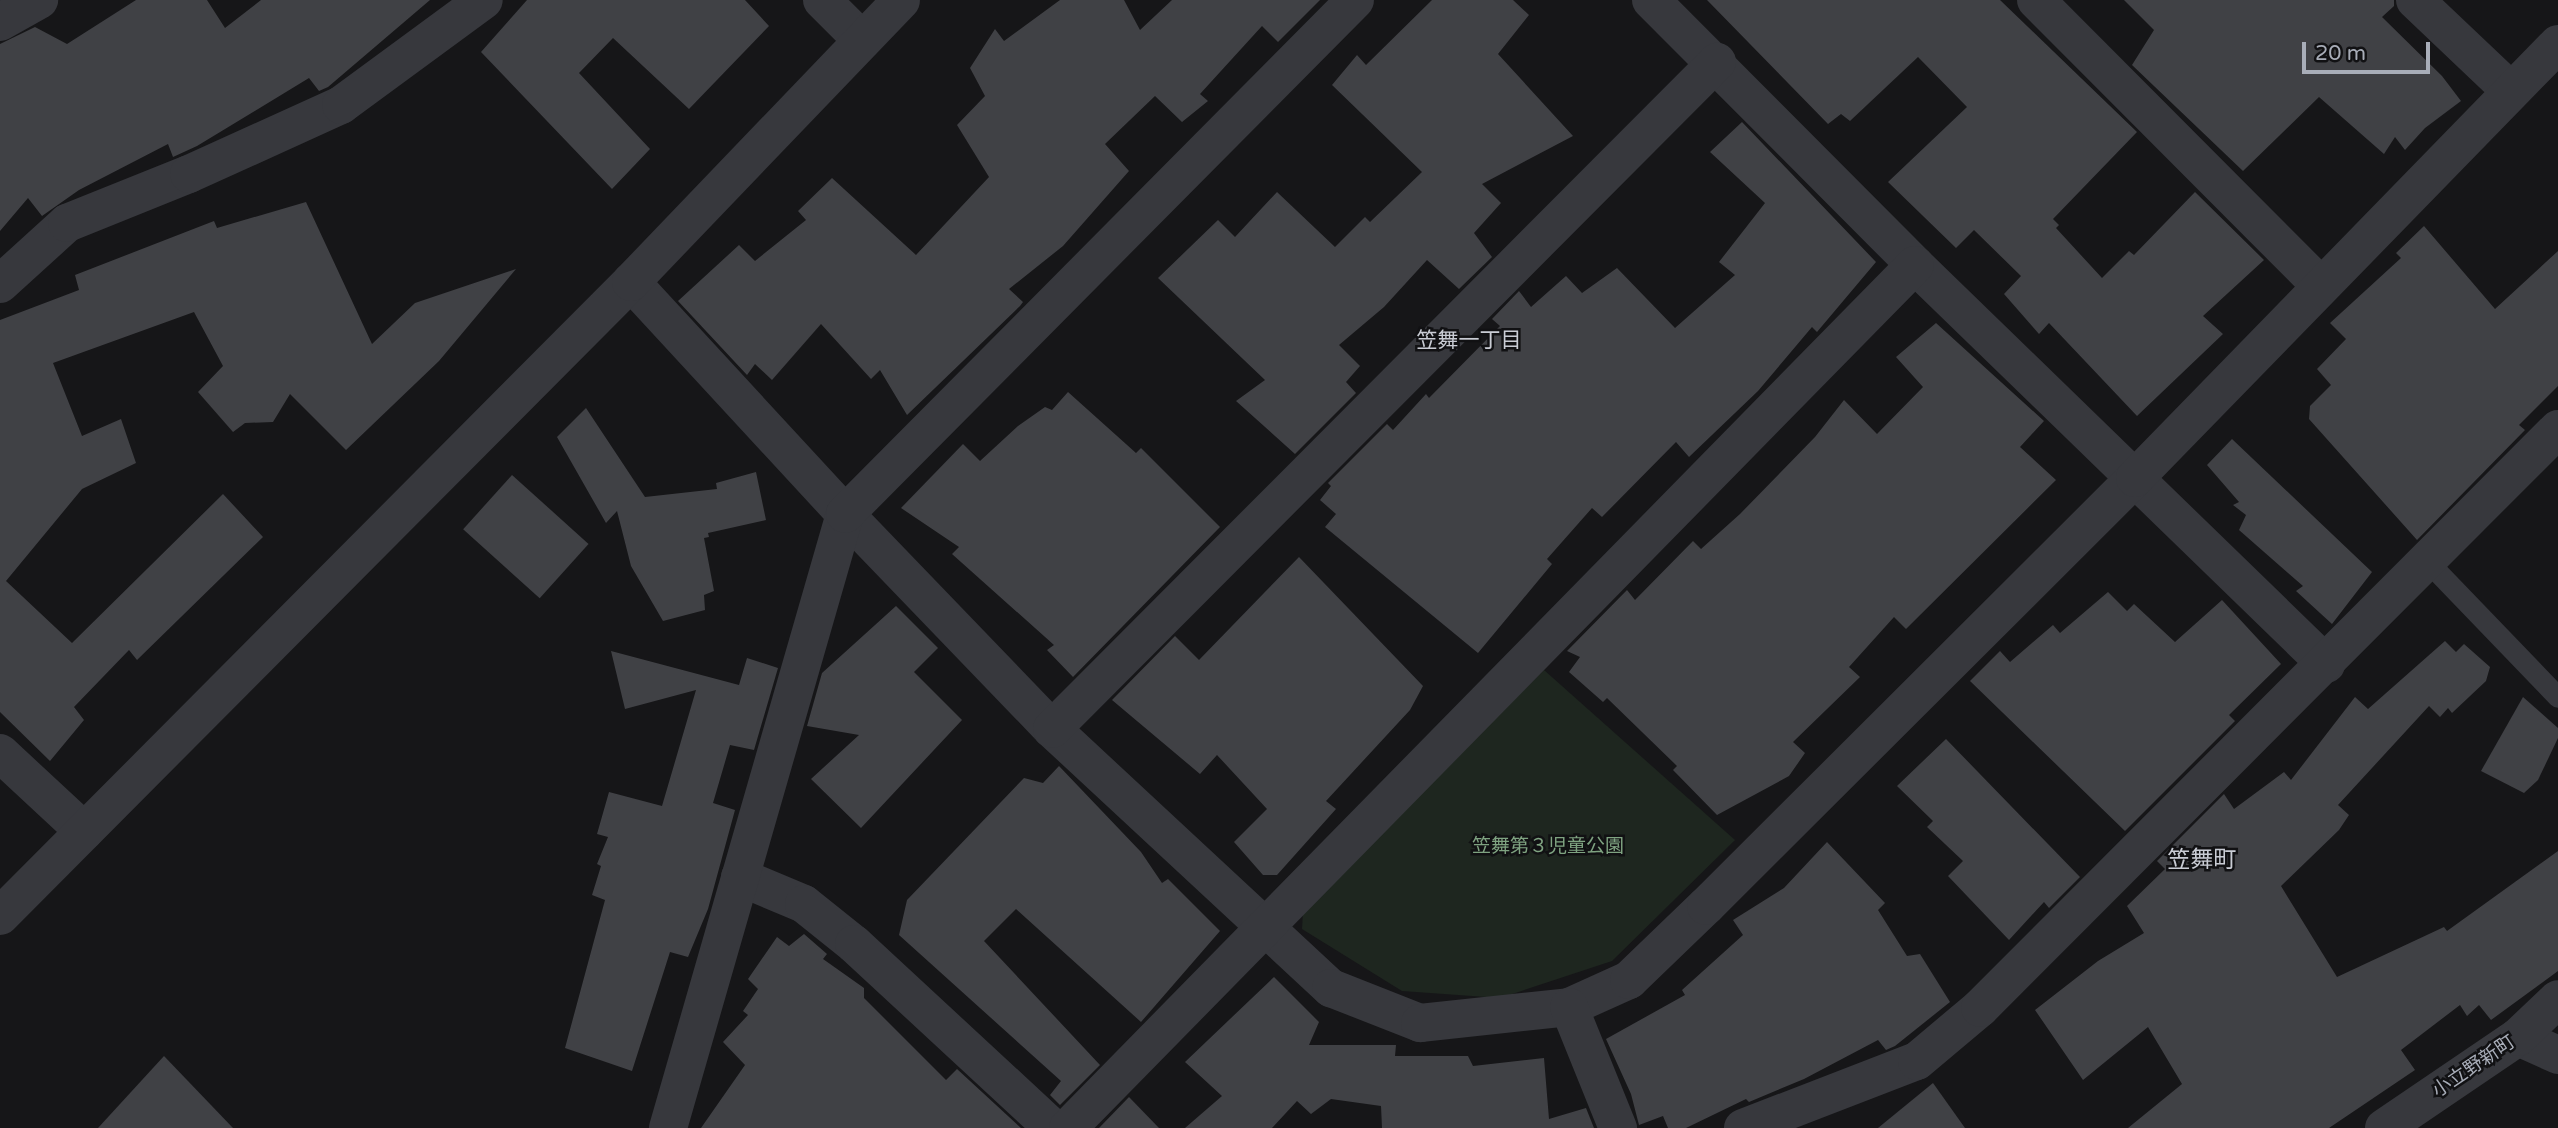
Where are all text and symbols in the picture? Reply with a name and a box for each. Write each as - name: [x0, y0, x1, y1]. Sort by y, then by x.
- scale bar: [2306, 28, 2434, 72]
- text: 20 m: [2315, 41, 2366, 66]
- district label: 笠舞一丁目: [1417, 328, 1521, 354]
- park label: 笠舞第３児童公園: [1472, 836, 1624, 858]
- district label: 笠舞町: [2168, 846, 2236, 874]
- street label: 小立野新町: [2428, 1031, 2520, 1103]

